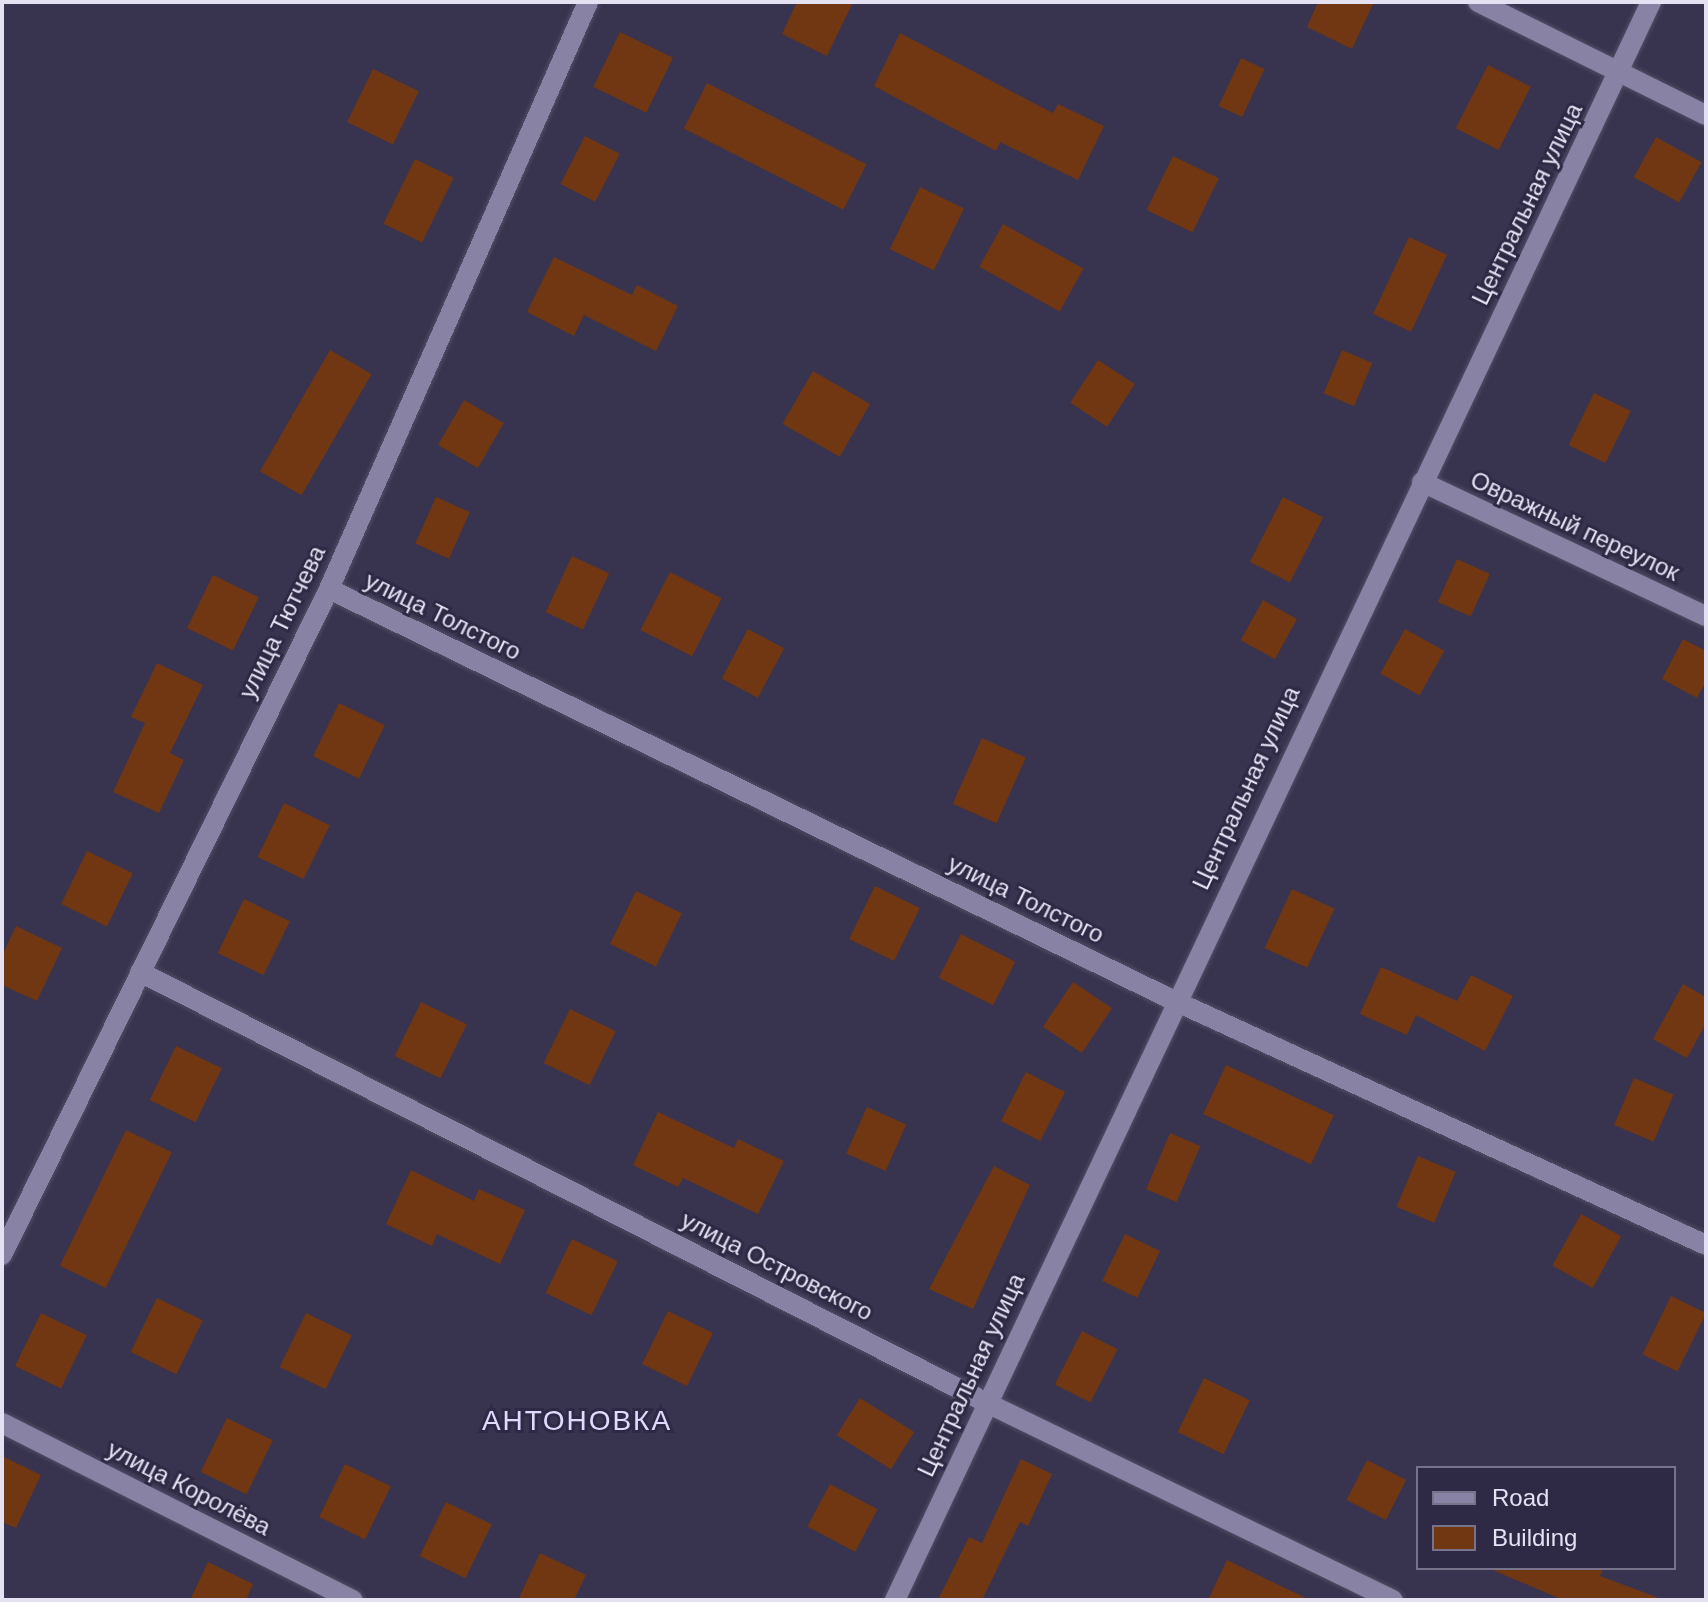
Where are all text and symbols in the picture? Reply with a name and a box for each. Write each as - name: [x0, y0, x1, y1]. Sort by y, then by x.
- street label: Центральная улица: [1466, 98, 1588, 310]
- street label: Овражный переулок: [1466, 465, 1684, 587]
- street label: улица Тютчева: [233, 541, 331, 703]
- street label: улица Толстого: [360, 566, 526, 666]
- street label: Центральная улица: [1186, 682, 1306, 894]
- street label: улица Толстого: [943, 849, 1109, 949]
- street label: улица Островского: [676, 1205, 878, 1327]
- street label: Центральная улица: [911, 1269, 1031, 1481]
- district label: АНТОНОВКА: [482, 1404, 672, 1438]
- street label: улица Королёва: [103, 1434, 275, 1542]
- legend: [1416, 1466, 1676, 1570]
- text: Road: [1492, 1484, 1549, 1511]
- text: Building: [1492, 1524, 1577, 1551]

